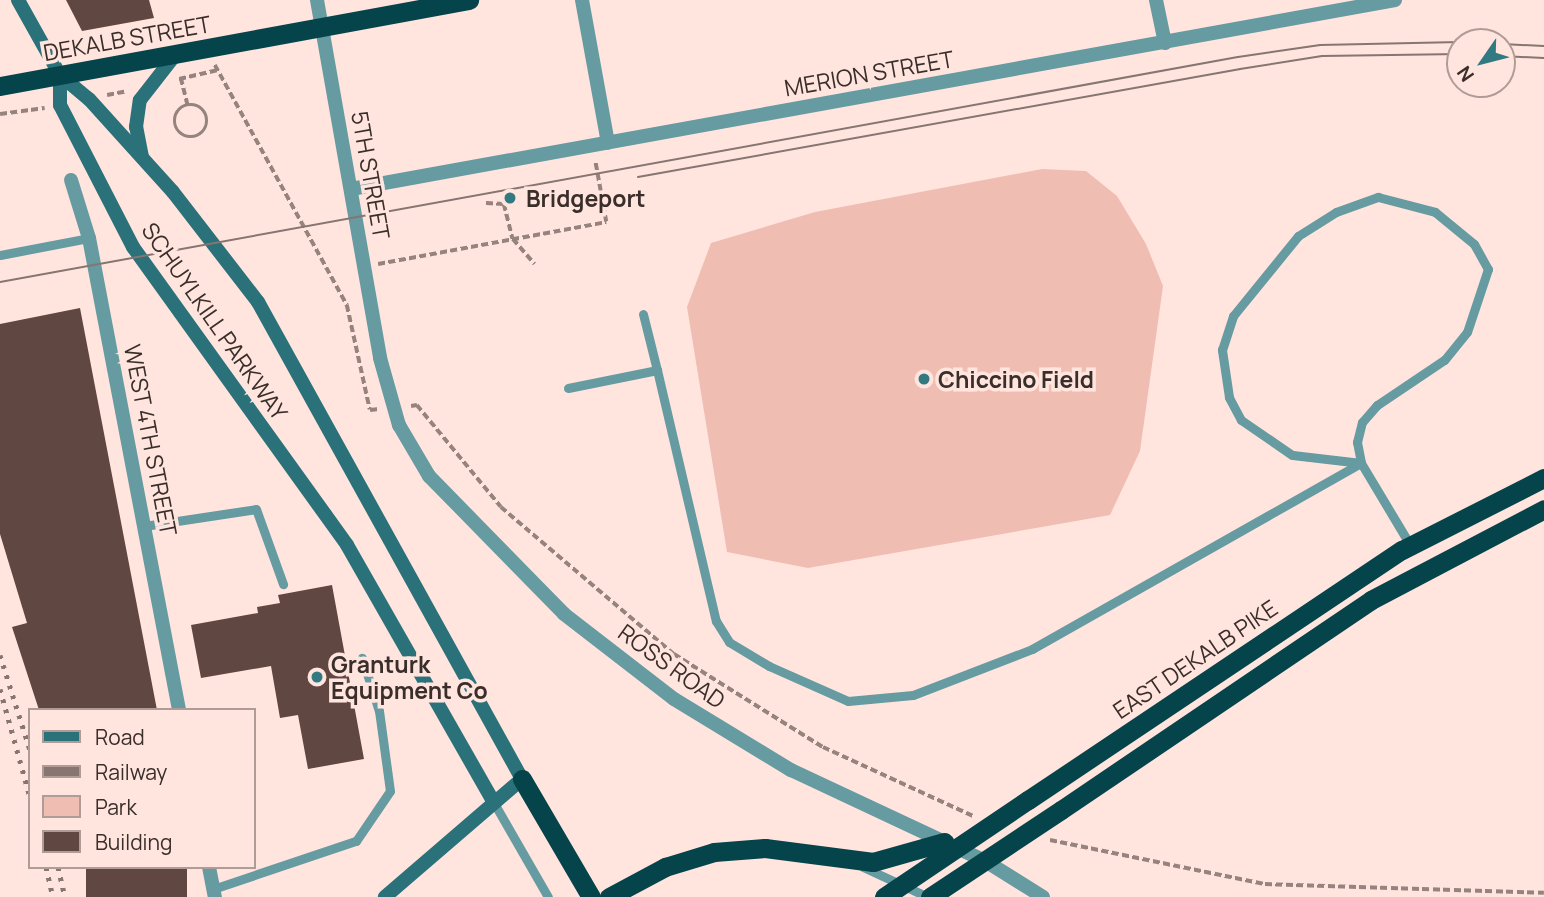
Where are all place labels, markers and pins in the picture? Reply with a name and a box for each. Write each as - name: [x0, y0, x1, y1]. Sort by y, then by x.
- place label: Bridgeport: [526, 184, 646, 212]
- marker: Bridgeport: [500, 188, 520, 208]
- place label: Chiccino Field: [938, 365, 1094, 393]
- marker: Chiccino Field: [916, 371, 932, 387]
- place label: Granturk Equipment Co: [331, 650, 488, 704]
- marker: Granturk Equipment Co: [309, 669, 325, 685]

